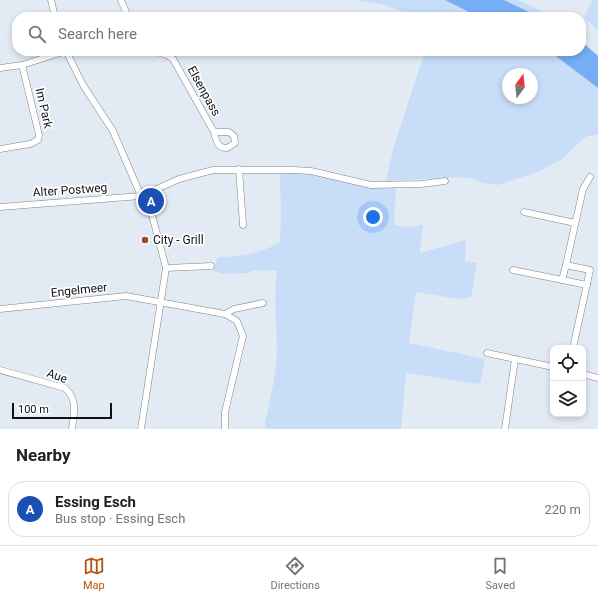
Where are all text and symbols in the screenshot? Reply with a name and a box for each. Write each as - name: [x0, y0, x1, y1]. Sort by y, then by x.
- search box: [12, 12, 586, 56]
- icon: search: [26, 23, 48, 45]
- text: Search here: [58, 25, 137, 43]
- street label: Elsenpass: [185, 64, 223, 118]
- north arrow: [502, 68, 538, 104]
- street label: Im Park: [33, 86, 56, 130]
- street label: Alter Postweg: [32, 180, 108, 200]
- pin: A: [138, 186, 164, 216]
- your location: [363, 207, 383, 227]
- place label: City - Grill: [153, 233, 204, 247]
- marker: City - Grill: [140, 235, 150, 245]
- street label: Engelmeer: [50, 280, 108, 300]
- map controls: [550, 345, 586, 417]
- button: locate: [550, 345, 586, 381]
- street label: Aue: [45, 366, 69, 386]
- button: layers: [550, 381, 586, 417]
- scale bar: [12, 401, 112, 420]
- text: 100 m: [18, 403, 49, 416]
- text: Nearby: [16, 445, 71, 465]
- text: Essing Esch: [55, 493, 136, 511]
- text: A: [26, 502, 34, 517]
- text: 220 m: [544, 502, 581, 517]
- text: Bus stop · Essing Esch: [55, 511, 185, 526]
- tab: Map: [83, 555, 105, 592]
- tab: Directions: [270, 555, 320, 592]
- tab: Saved: [485, 555, 515, 592]

